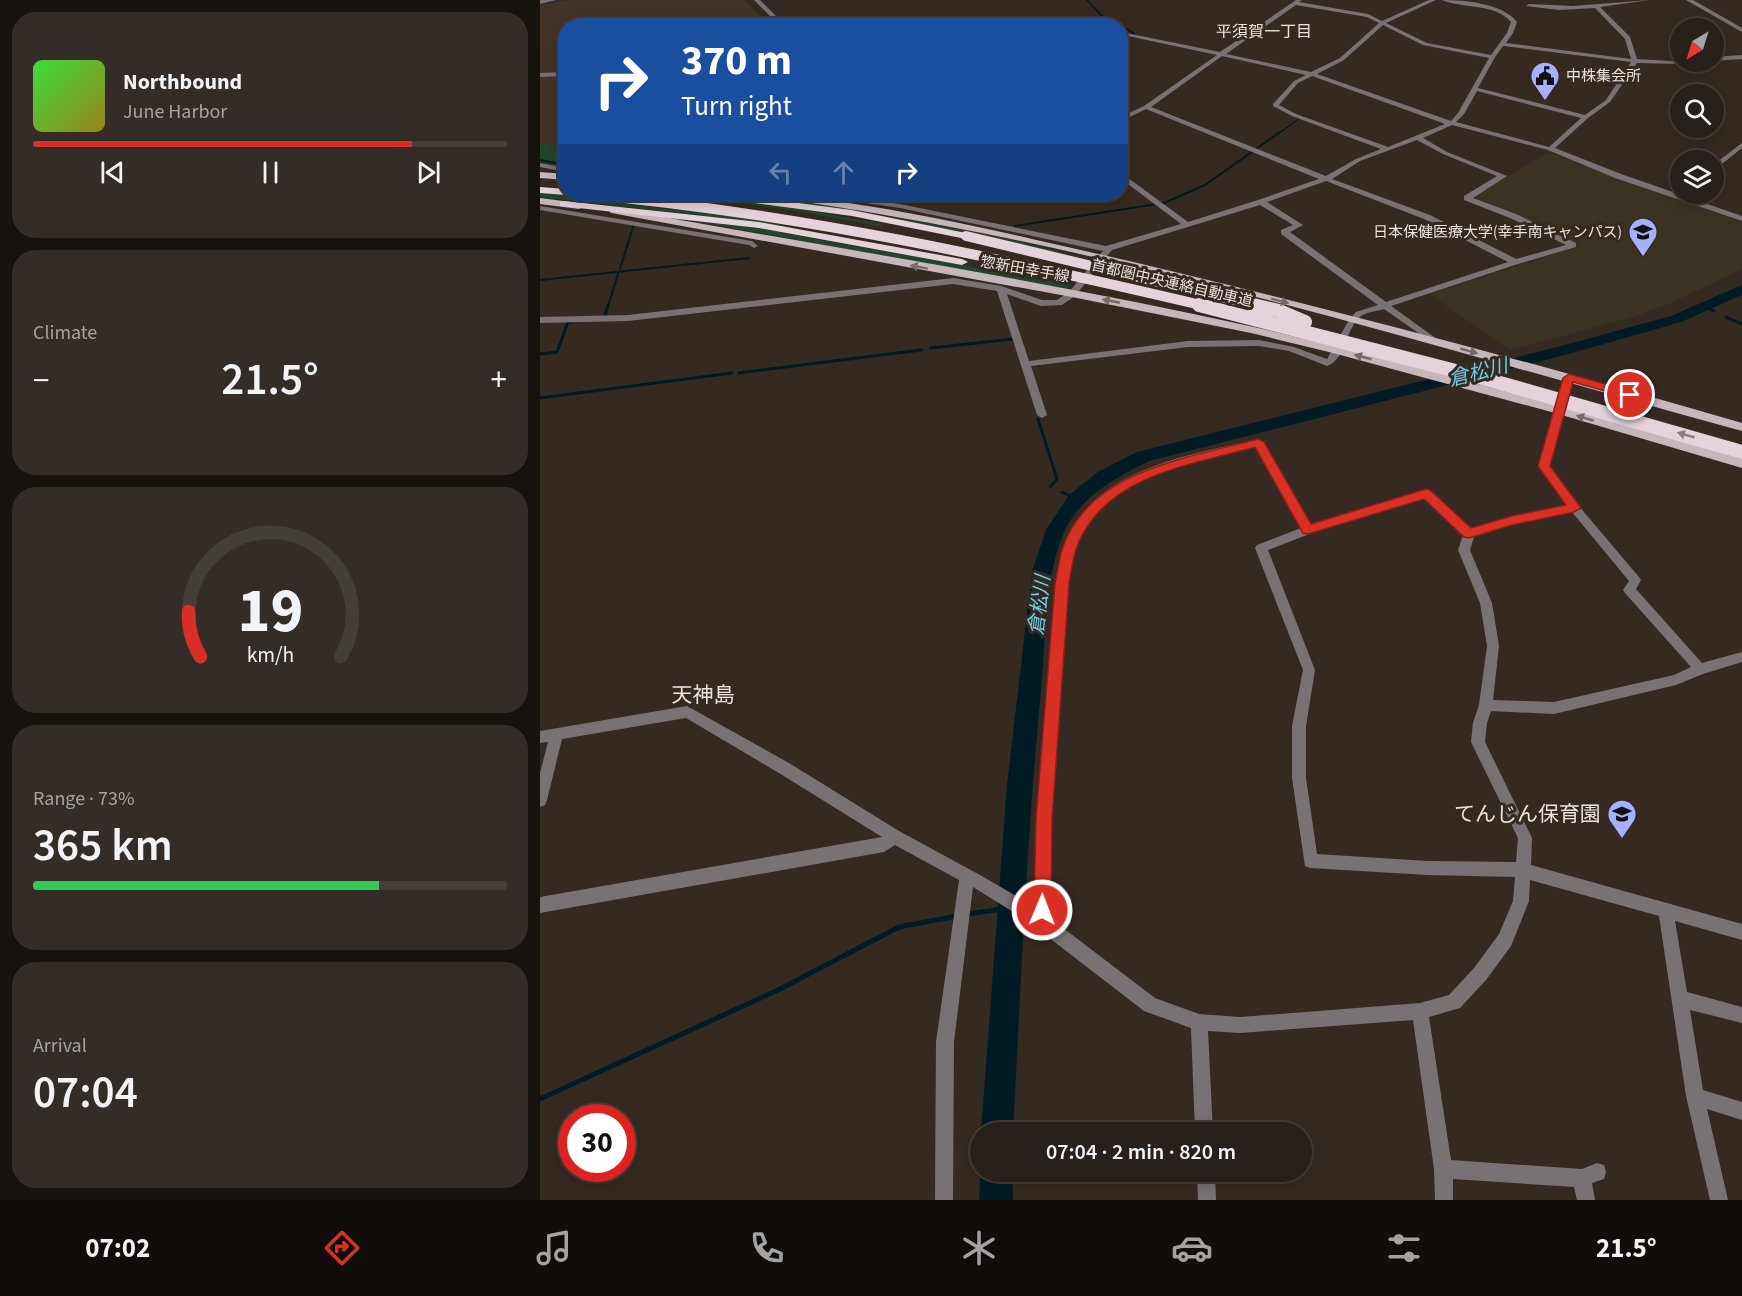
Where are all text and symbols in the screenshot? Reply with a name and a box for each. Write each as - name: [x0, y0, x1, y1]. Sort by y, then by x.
- north arrow: [1670, 18, 1724, 72]
- map controls: [1670, 18, 1724, 204]
- district label: 平須賀一丁目: [1216, 21, 1312, 43]
- text: 370 m: [681, 31, 792, 91]
- icon: right: [582, 42, 660, 120]
- public building icon: 中株集会所: [1529, 60, 1561, 102]
- text: Northbound: [123, 66, 242, 98]
- place label: 中株集会所: [1566, 66, 1641, 87]
- button: search: [1670, 84, 1724, 138]
- text: Turn right: [681, 87, 792, 126]
- text: June Harbor: [123, 98, 227, 126]
- button: layers: [1670, 150, 1724, 204]
- icon: previous: [96, 156, 129, 189]
- icon: pause: [254, 156, 287, 189]
- icon: next: [412, 156, 445, 189]
- icon: left: [764, 156, 797, 189]
- icon: ahead: [827, 156, 860, 189]
- icon: right: [890, 156, 923, 189]
- school or university icon: 日本保健医療大学(幸手南キャンパス): [1627, 216, 1659, 258]
- place label: 日本保健医療大学(幸手南キャンパス): [1373, 222, 1622, 243]
- street label: 惣新田幸手線: [979, 251, 1071, 288]
- street label: 首都圏中央連絡自動車道: [1089, 255, 1255, 312]
- one-way arrow: [909, 262, 928, 271]
- one-way arrow: [1101, 296, 1120, 305]
- one-way arrow: [1271, 296, 1289, 306]
- text: Climate: [33, 319, 97, 347]
- one-way arrow: [1460, 346, 1478, 356]
- text: 21.5°: [221, 348, 319, 412]
- one-way arrow: [1354, 352, 1372, 362]
- water label: 倉松川: [1446, 352, 1513, 394]
- text: −: [33, 357, 49, 404]
- text: +: [491, 357, 507, 404]
- pin: [1604, 369, 1655, 420]
- icon: arrive: [1613, 378, 1646, 411]
- one-way arrow: [1576, 413, 1594, 422]
- one-way arrow: [1677, 430, 1695, 439]
- text: 19: [237, 567, 303, 656]
- water label: 倉松川: [1022, 572, 1058, 637]
- text: km/h: [246, 640, 294, 671]
- district label: 天神島: [672, 680, 735, 710]
- text: Range · 73%: [33, 785, 134, 813]
- school or university icon: てんじん保育園: [1606, 798, 1638, 840]
- place label: てんじん保育園: [1454, 799, 1601, 829]
- text: 365 km: [33, 814, 173, 878]
- position arrow: [1010, 878, 1074, 942]
- text: Arrival: [33, 1032, 87, 1060]
- text: 07:04: [33, 1061, 138, 1125]
- speed limit sign: 30: [558, 1104, 636, 1182]
- text: 07:04 · 2 min · 820 m: [1046, 1136, 1236, 1168]
- icon: directions: [321, 1227, 363, 1269]
- icon: music: [533, 1227, 575, 1269]
- icon: phone: [746, 1227, 788, 1269]
- icon: climate: [958, 1227, 1000, 1269]
- icon: car: [1171, 1227, 1213, 1269]
- icon: filters: [1383, 1227, 1425, 1269]
- text: 07:02: [85, 1229, 150, 1268]
- text: 21.5°: [1596, 1229, 1657, 1268]

